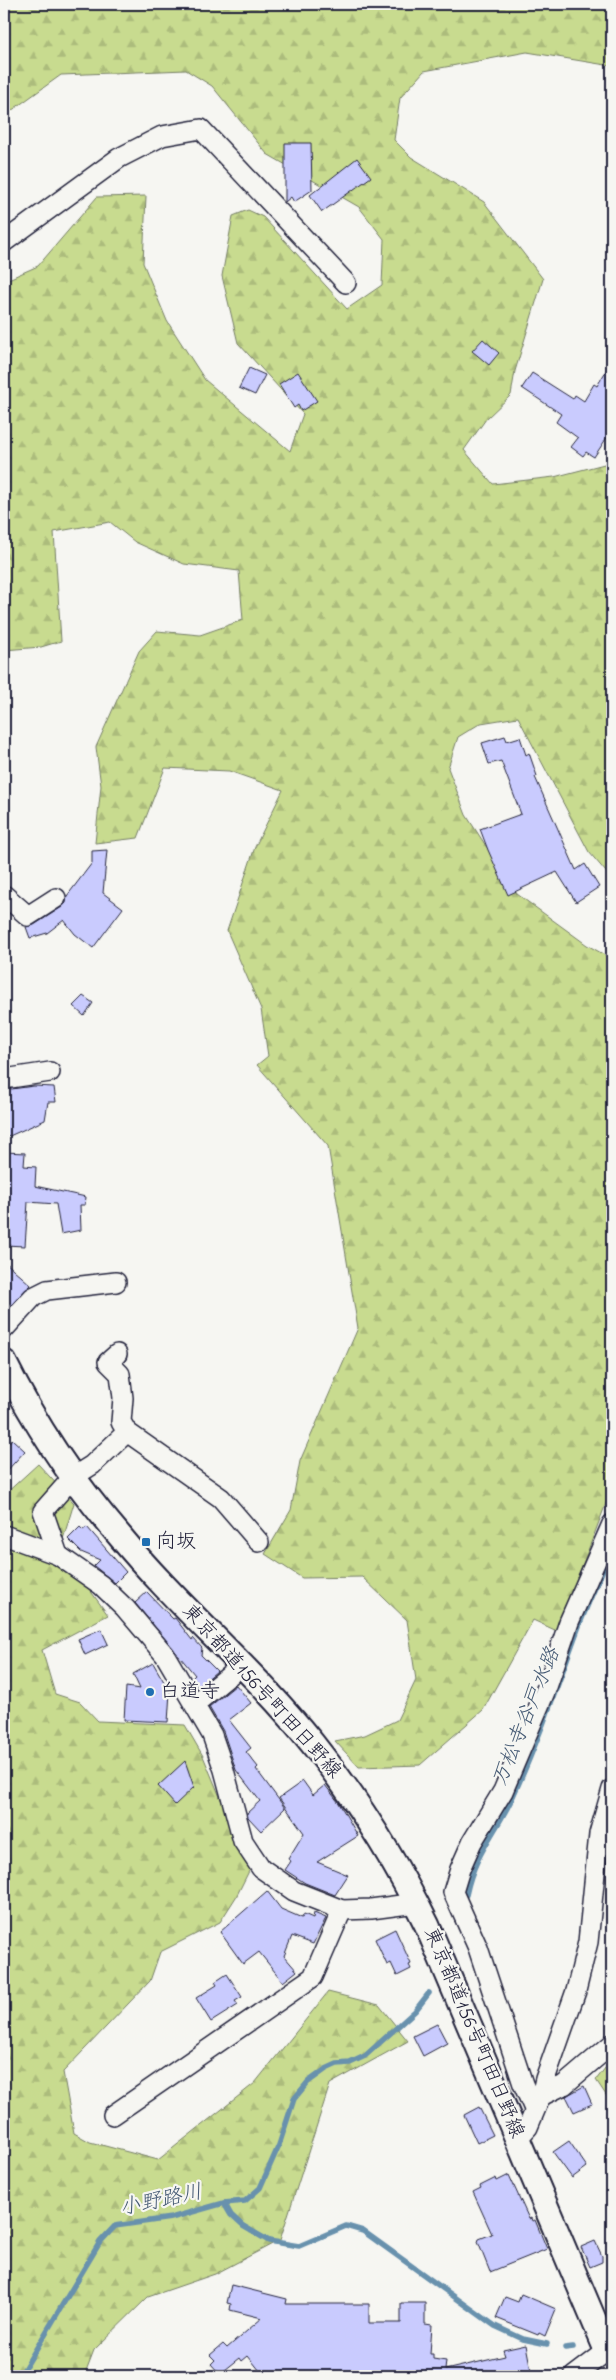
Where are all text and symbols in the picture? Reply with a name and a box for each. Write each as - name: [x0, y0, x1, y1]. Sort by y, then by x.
- place label: 向坂: [156, 1528, 196, 1557]
- marker: 向坂: [140, 1536, 152, 1548]
- street label: 東京都道156号町田日野線: [174, 1598, 348, 1786]
- water label: 万松寺谷戸水路: [486, 1642, 569, 1791]
- place label: 白道寺: [160, 1678, 220, 1707]
- marker: 白道寺: [144, 1686, 156, 1698]
- street label: 東京都道156号町田日野線: [415, 1923, 531, 2143]
- water label: 小野路川: [117, 2178, 205, 2224]

